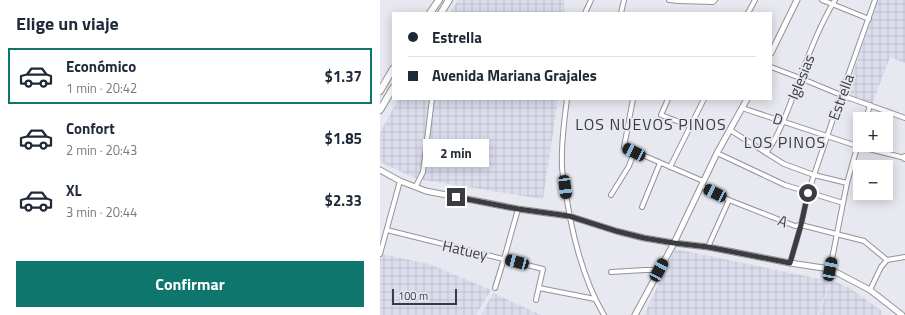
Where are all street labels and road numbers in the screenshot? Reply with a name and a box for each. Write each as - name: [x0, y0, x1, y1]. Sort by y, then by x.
- street label: Iglesias: [782, 51, 820, 103]
- street label: Estrella: [822, 70, 860, 123]
- street label: D: [770, 107, 786, 131]
- street label: A: [775, 209, 792, 233]
- street label: Hatuey: [440, 234, 490, 266]

